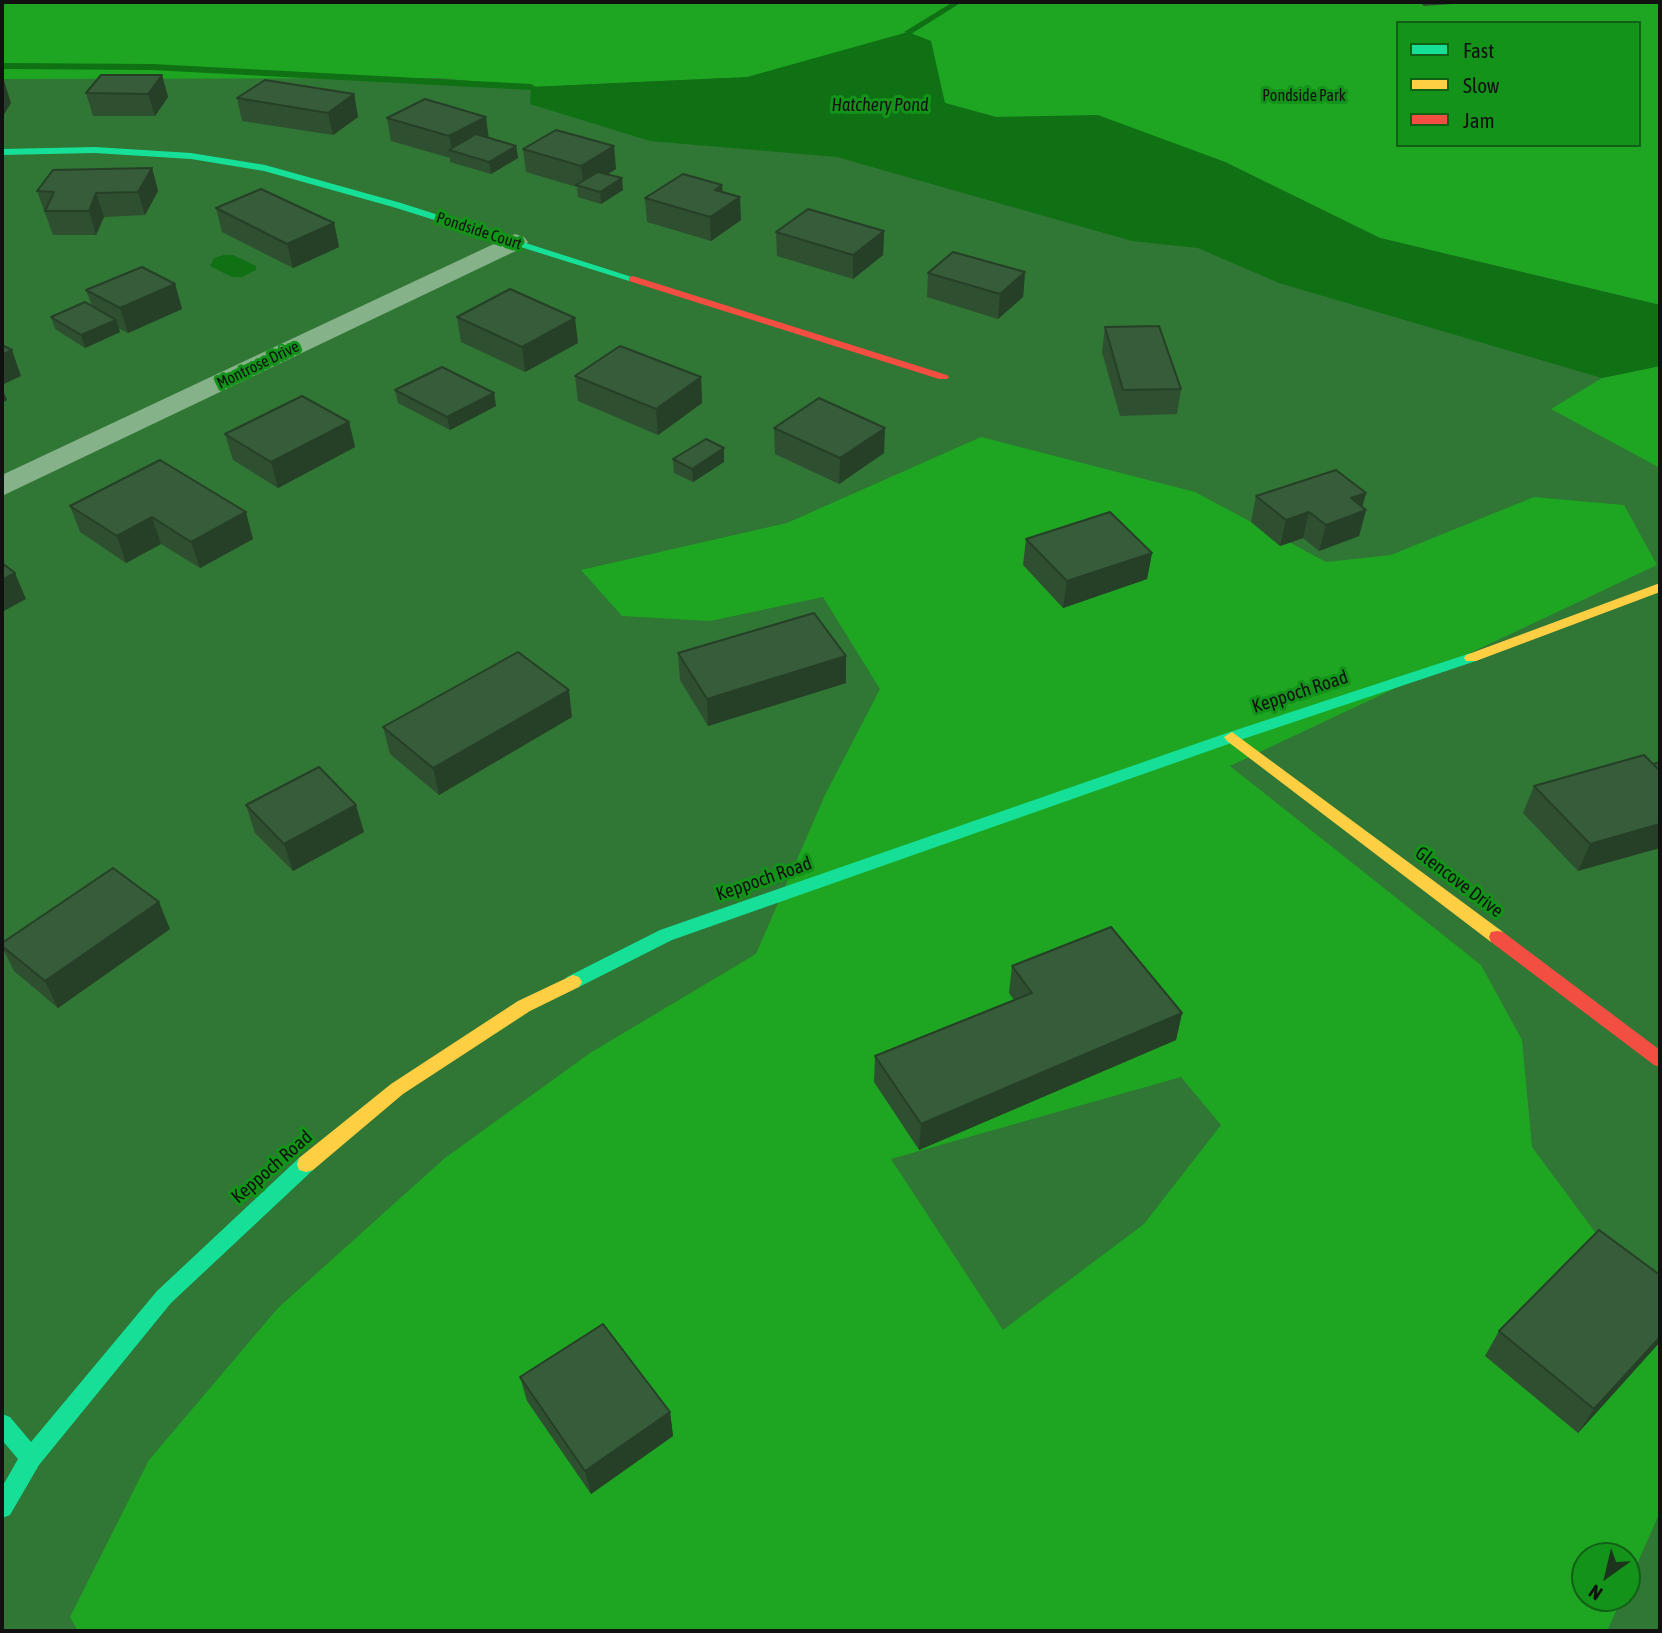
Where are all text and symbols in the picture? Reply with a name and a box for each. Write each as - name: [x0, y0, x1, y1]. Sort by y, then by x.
- legend: [1396, 21, 1641, 147]
- text: Fast: [1463, 38, 1494, 62]
- text: Slow: [1463, 73, 1499, 97]
- park label: Pondside Park: [1262, 86, 1346, 106]
- water label: Hatchery Pond: [832, 94, 928, 116]
- text: Jam: [1463, 108, 1495, 132]
- street label: Pondside Court: [434, 208, 524, 254]
- street label: Montrose Drive: [214, 337, 302, 393]
- street label: Keppoch Road: [1249, 666, 1351, 718]
- street label: Glencove Drive: [1411, 842, 1507, 922]
- street label: Keppoch Road: [713, 852, 815, 906]
- street label: Keppoch Road: [227, 1126, 317, 1208]
- north arrow: [1571, 1542, 1641, 1612]
- text: N: [1585, 1580, 1606, 1605]

